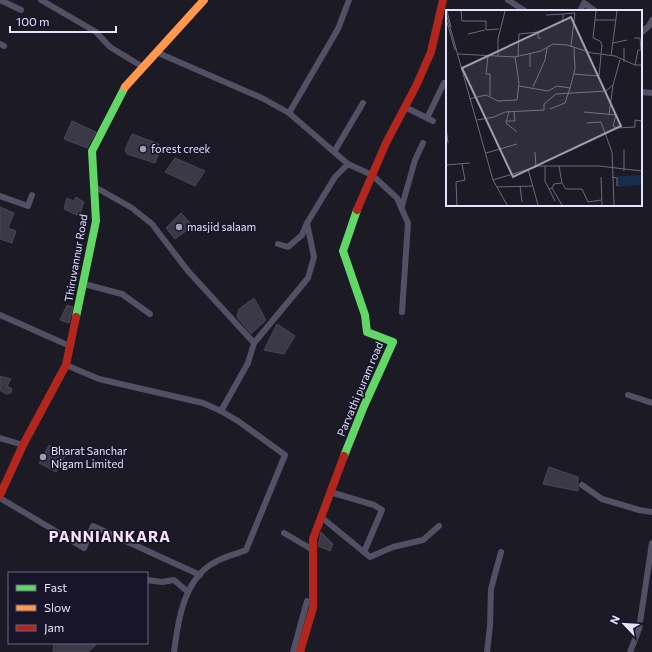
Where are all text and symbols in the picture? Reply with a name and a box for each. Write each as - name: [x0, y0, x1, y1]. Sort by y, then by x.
- scale bar: [10, 8, 116, 34]
- inset map: [446, 10, 642, 206]
- text: 100 m: [16, 14, 50, 28]
- place label: forest creek: [151, 142, 210, 155]
- marker: forest creek: [138, 144, 148, 154]
- street label: Thiruvannur Road: [61, 213, 90, 303]
- place label: masjid salaam: [187, 220, 256, 233]
- marker: masjid salaam: [174, 222, 184, 232]
- street label: Parvathi puram road: [334, 340, 385, 438]
- place label: Bharat Sanchar Nigam Limited: [51, 444, 128, 470]
- marker: Bharat Sanchar Nigam Limited: [38, 452, 48, 462]
- district label: PANNIANKARA: [49, 527, 171, 545]
- legend: [8, 572, 148, 644]
- text: Fast: [44, 580, 67, 594]
- text: Slow: [44, 600, 71, 614]
- north arrow: [604, 604, 644, 644]
- text: N: [607, 613, 622, 626]
- text: Jam: [44, 620, 64, 635]

